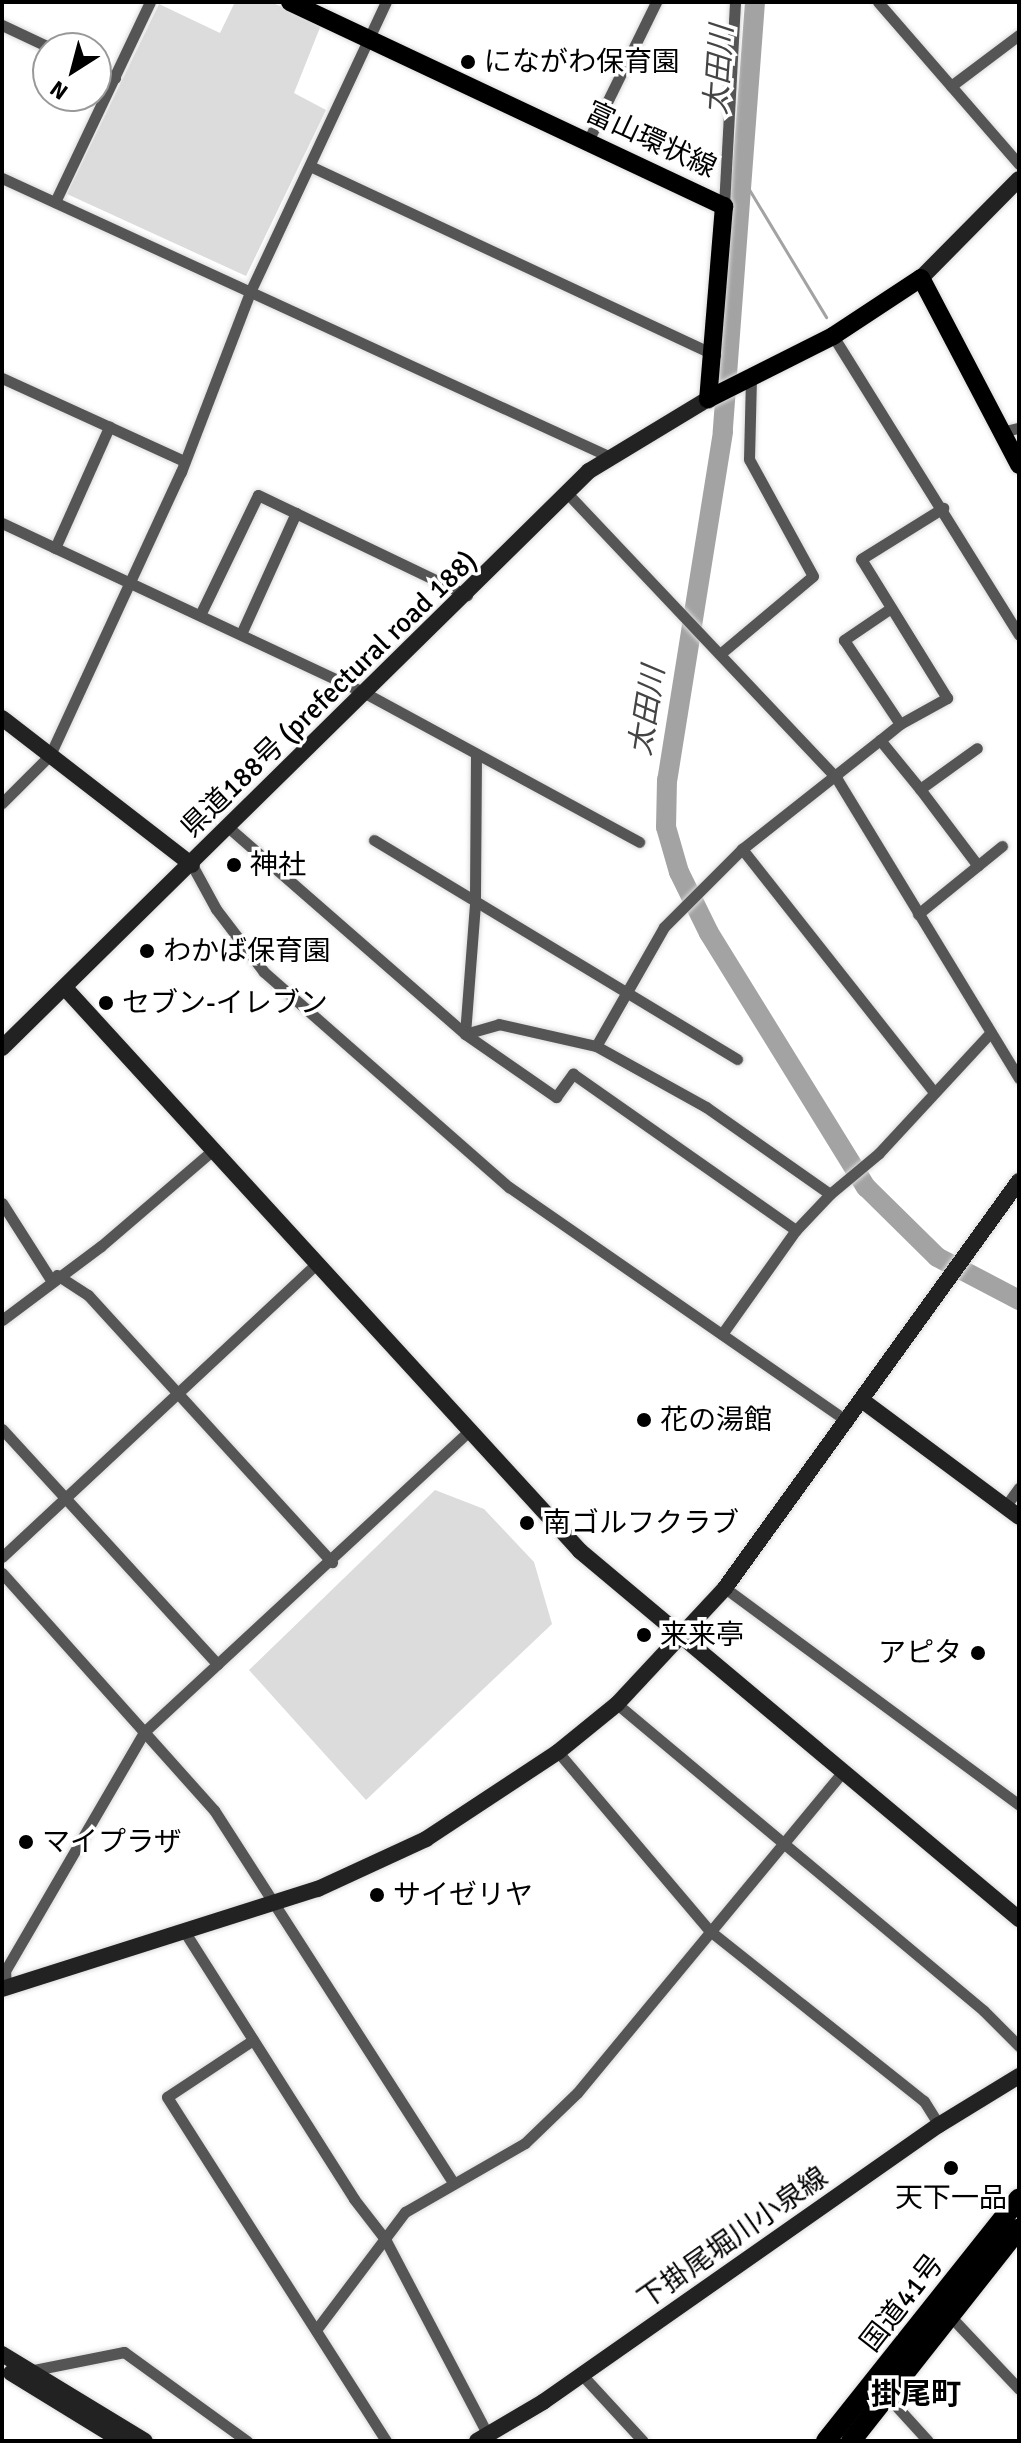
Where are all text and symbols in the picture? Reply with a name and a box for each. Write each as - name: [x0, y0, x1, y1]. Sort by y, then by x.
- water label: 太田川: [699, 24, 741, 116]
- north arrow: [32, 32, 112, 112]
- place label: にながわ保育園: [484, 45, 680, 79]
- marker: にながわ保育園: [459, 53, 477, 71]
- text: N: [45, 75, 73, 106]
- street label: 富山環状線: [580, 95, 722, 185]
- street label: 県道188号 (prefectural road 188): [174, 544, 484, 844]
- water label: 太田川: [623, 664, 673, 758]
- place label: 神社: [250, 848, 306, 882]
- marker: 神社: [225, 856, 243, 874]
- place label: わかば保育園: [163, 934, 331, 968]
- marker: わかば保育園: [138, 942, 156, 960]
- place label: セブン-イレブン: [122, 986, 328, 1020]
- marker: セブン-イレブン: [97, 994, 115, 1012]
- place label: 花の湯館: [660, 1403, 772, 1437]
- marker: 花の湯館: [635, 1411, 653, 1429]
- place label: 南ゴルフクラブ: [543, 1506, 739, 1540]
- marker: 南ゴルフクラブ: [518, 1514, 536, 1532]
- place label: 来来亭: [660, 1618, 744, 1652]
- marker: 来来亭: [635, 1626, 653, 1644]
- place label: アピタ: [878, 1636, 962, 1670]
- marker: アピタ: [969, 1644, 987, 1662]
- place label: マイプラザ: [42, 1825, 182, 1859]
- marker: マイプラザ: [17, 1833, 35, 1851]
- place label: サイゼリヤ: [393, 1878, 533, 1912]
- marker: サイゼリヤ: [368, 1886, 386, 1904]
- marker: 天下一品: [942, 2159, 960, 2177]
- street label: 下掛尾堀川小泉線: [632, 2160, 834, 2316]
- place label: 天下一品: [895, 2181, 1007, 2215]
- street label: 国道41号: [854, 2248, 950, 2358]
- district label: 掛尾町: [871, 2377, 961, 2413]

